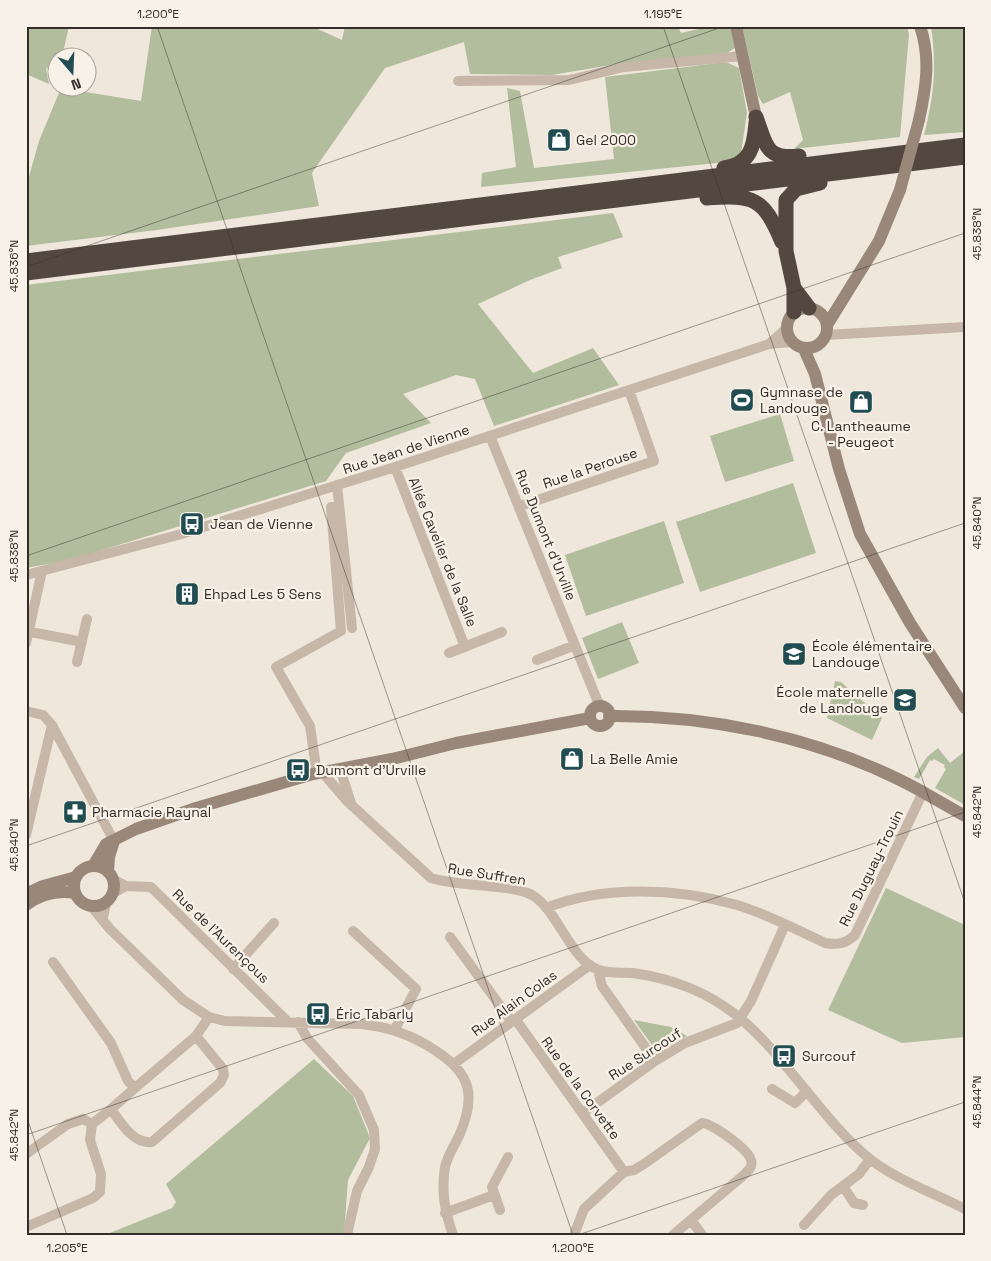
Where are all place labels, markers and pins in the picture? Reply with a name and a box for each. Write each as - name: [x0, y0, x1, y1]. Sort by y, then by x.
- shop icon: Gel 2000: [546, 127, 572, 153]
- place label: Gel 2000: [576, 131, 636, 149]
- place label: Gymnase de Landouge: [760, 383, 843, 417]
- sports icon: Gymnase de Landouge: [729, 387, 755, 413]
- shop icon: C. Lantheaume - Peugeot: [848, 389, 874, 415]
- place label: C. Lantheaume - Peugeot: [811, 417, 911, 451]
- bus stop icon: Jean de Vienne: [179, 511, 205, 537]
- place label: Jean de Vienne: [210, 515, 313, 533]
- building icon: Ehpad Les 5 Sens: [174, 581, 200, 607]
- place label: Ehpad Les 5 Sens: [204, 585, 322, 603]
- place label: École élémentaire Landouge: [812, 637, 932, 671]
- school or university icon: École élémentaire Landouge: [781, 641, 807, 667]
- place label: École maternelle de Landouge: [776, 683, 888, 717]
- school or university icon: École maternelle de Landouge: [892, 687, 918, 713]
- shop icon: La Belle Amie: [559, 746, 585, 772]
- place label: La Belle Amie: [590, 750, 678, 768]
- bus stop icon: Dumont d'Urville: [285, 757, 311, 783]
- place label: Dumont d'Urville: [316, 761, 426, 779]
- pharmacy icon: Pharmacie Raynal: [62, 799, 88, 825]
- place label: Pharmacie Raynal: [92, 803, 211, 821]
- bus stop icon: Éric Tabarly: [305, 1001, 331, 1027]
- place label: Éric Tabarly: [336, 1005, 414, 1023]
- bus stop icon: Surcouf: [771, 1043, 797, 1069]
- place label: Surcouf: [802, 1047, 856, 1065]

